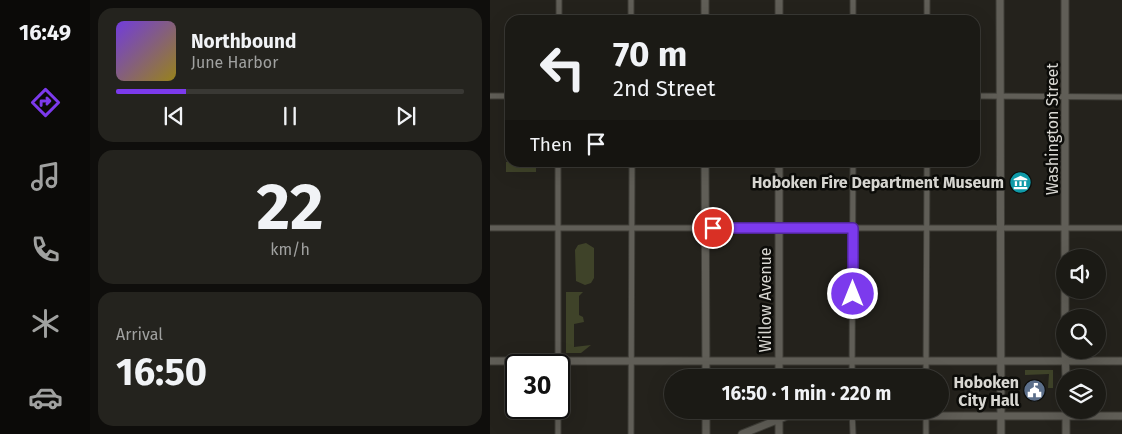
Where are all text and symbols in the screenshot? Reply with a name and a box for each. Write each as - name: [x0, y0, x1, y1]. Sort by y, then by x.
- text: 16:49: [19, 19, 71, 46]
- text: Northbound: [191, 30, 296, 53]
- text: 70 m: [613, 33, 687, 75]
- icon: left: [530, 35, 595, 100]
- text: June Harbor: [191, 53, 278, 72]
- street label: Washington Street: [1043, 63, 1062, 195]
- text: 2nd Street: [613, 75, 715, 102]
- icon: directions: [28, 85, 63, 120]
- icon: previous: [160, 102, 188, 130]
- icon: pause: [276, 102, 304, 130]
- icon: next: [392, 102, 420, 130]
- icon: arrive: [582, 130, 610, 158]
- text: Then: [530, 133, 572, 156]
- icon: music: [28, 159, 63, 194]
- text: 22: [256, 168, 324, 246]
- museum icon: Hoboken Fire Department Museum: [1008, 170, 1032, 194]
- place label: Hoboken Fire Department Museum: [752, 173, 1004, 192]
- pin: [692, 207, 734, 249]
- icon: arrive: [699, 214, 727, 242]
- icon: phone: [28, 232, 63, 267]
- text: km/h: [270, 240, 310, 259]
- street label: Willow Avenue: [756, 247, 775, 353]
- map controls: [1056, 249, 1106, 419]
- button: sound: [1056, 249, 1106, 299]
- position arrow: [826, 267, 878, 319]
- icon: climate: [28, 306, 63, 341]
- button: search: [1056, 309, 1106, 359]
- text: Arrival: [116, 325, 163, 344]
- text: 16:50: [116, 349, 207, 395]
- speed limit sign: 30: [505, 354, 570, 419]
- button: layers: [1056, 369, 1106, 419]
- place label: Hoboken City Hall: [953, 373, 1019, 410]
- public building icon: Hoboken City Hall: [1023, 379, 1047, 403]
- icon: car: [28, 380, 63, 415]
- text: 16:50 · 1 min · 220 m: [722, 382, 891, 405]

